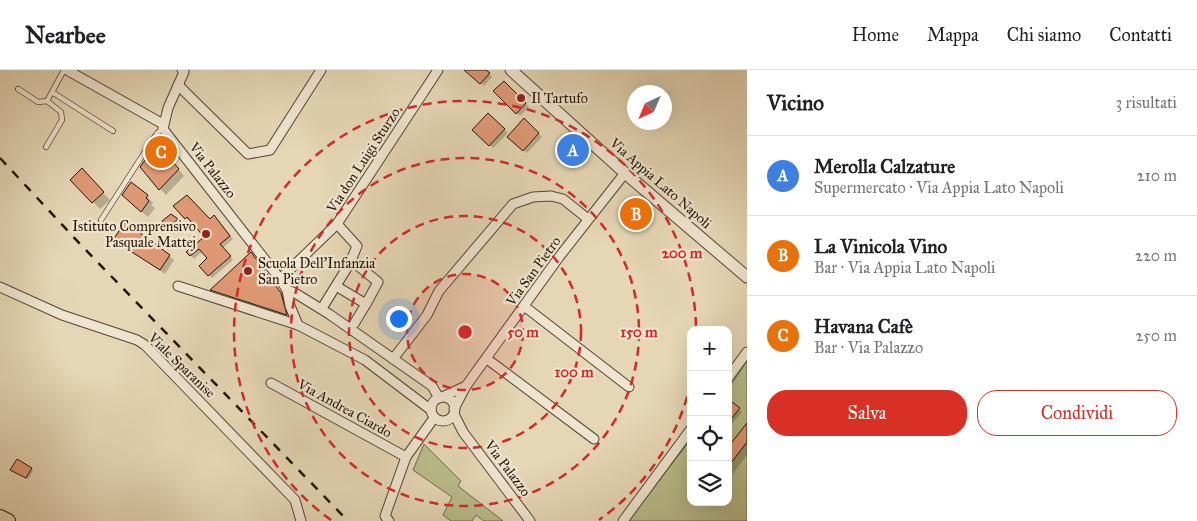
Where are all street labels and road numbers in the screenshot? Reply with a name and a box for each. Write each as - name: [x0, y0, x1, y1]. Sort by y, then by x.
- street label: Via don Luigi Sturzo: [323, 105, 404, 217]
- street label: Via Appia Lato Napoli: [606, 134, 715, 232]
- street label: Via Palazzo: [185, 138, 240, 202]
- street label: Via San Pietro: [502, 233, 564, 310]
- street label: Viale Sparanise: [144, 328, 219, 402]
- street label: Via Andrea Ciardo: [294, 375, 395, 441]
- street label: Via Palazzo: [480, 436, 534, 500]

